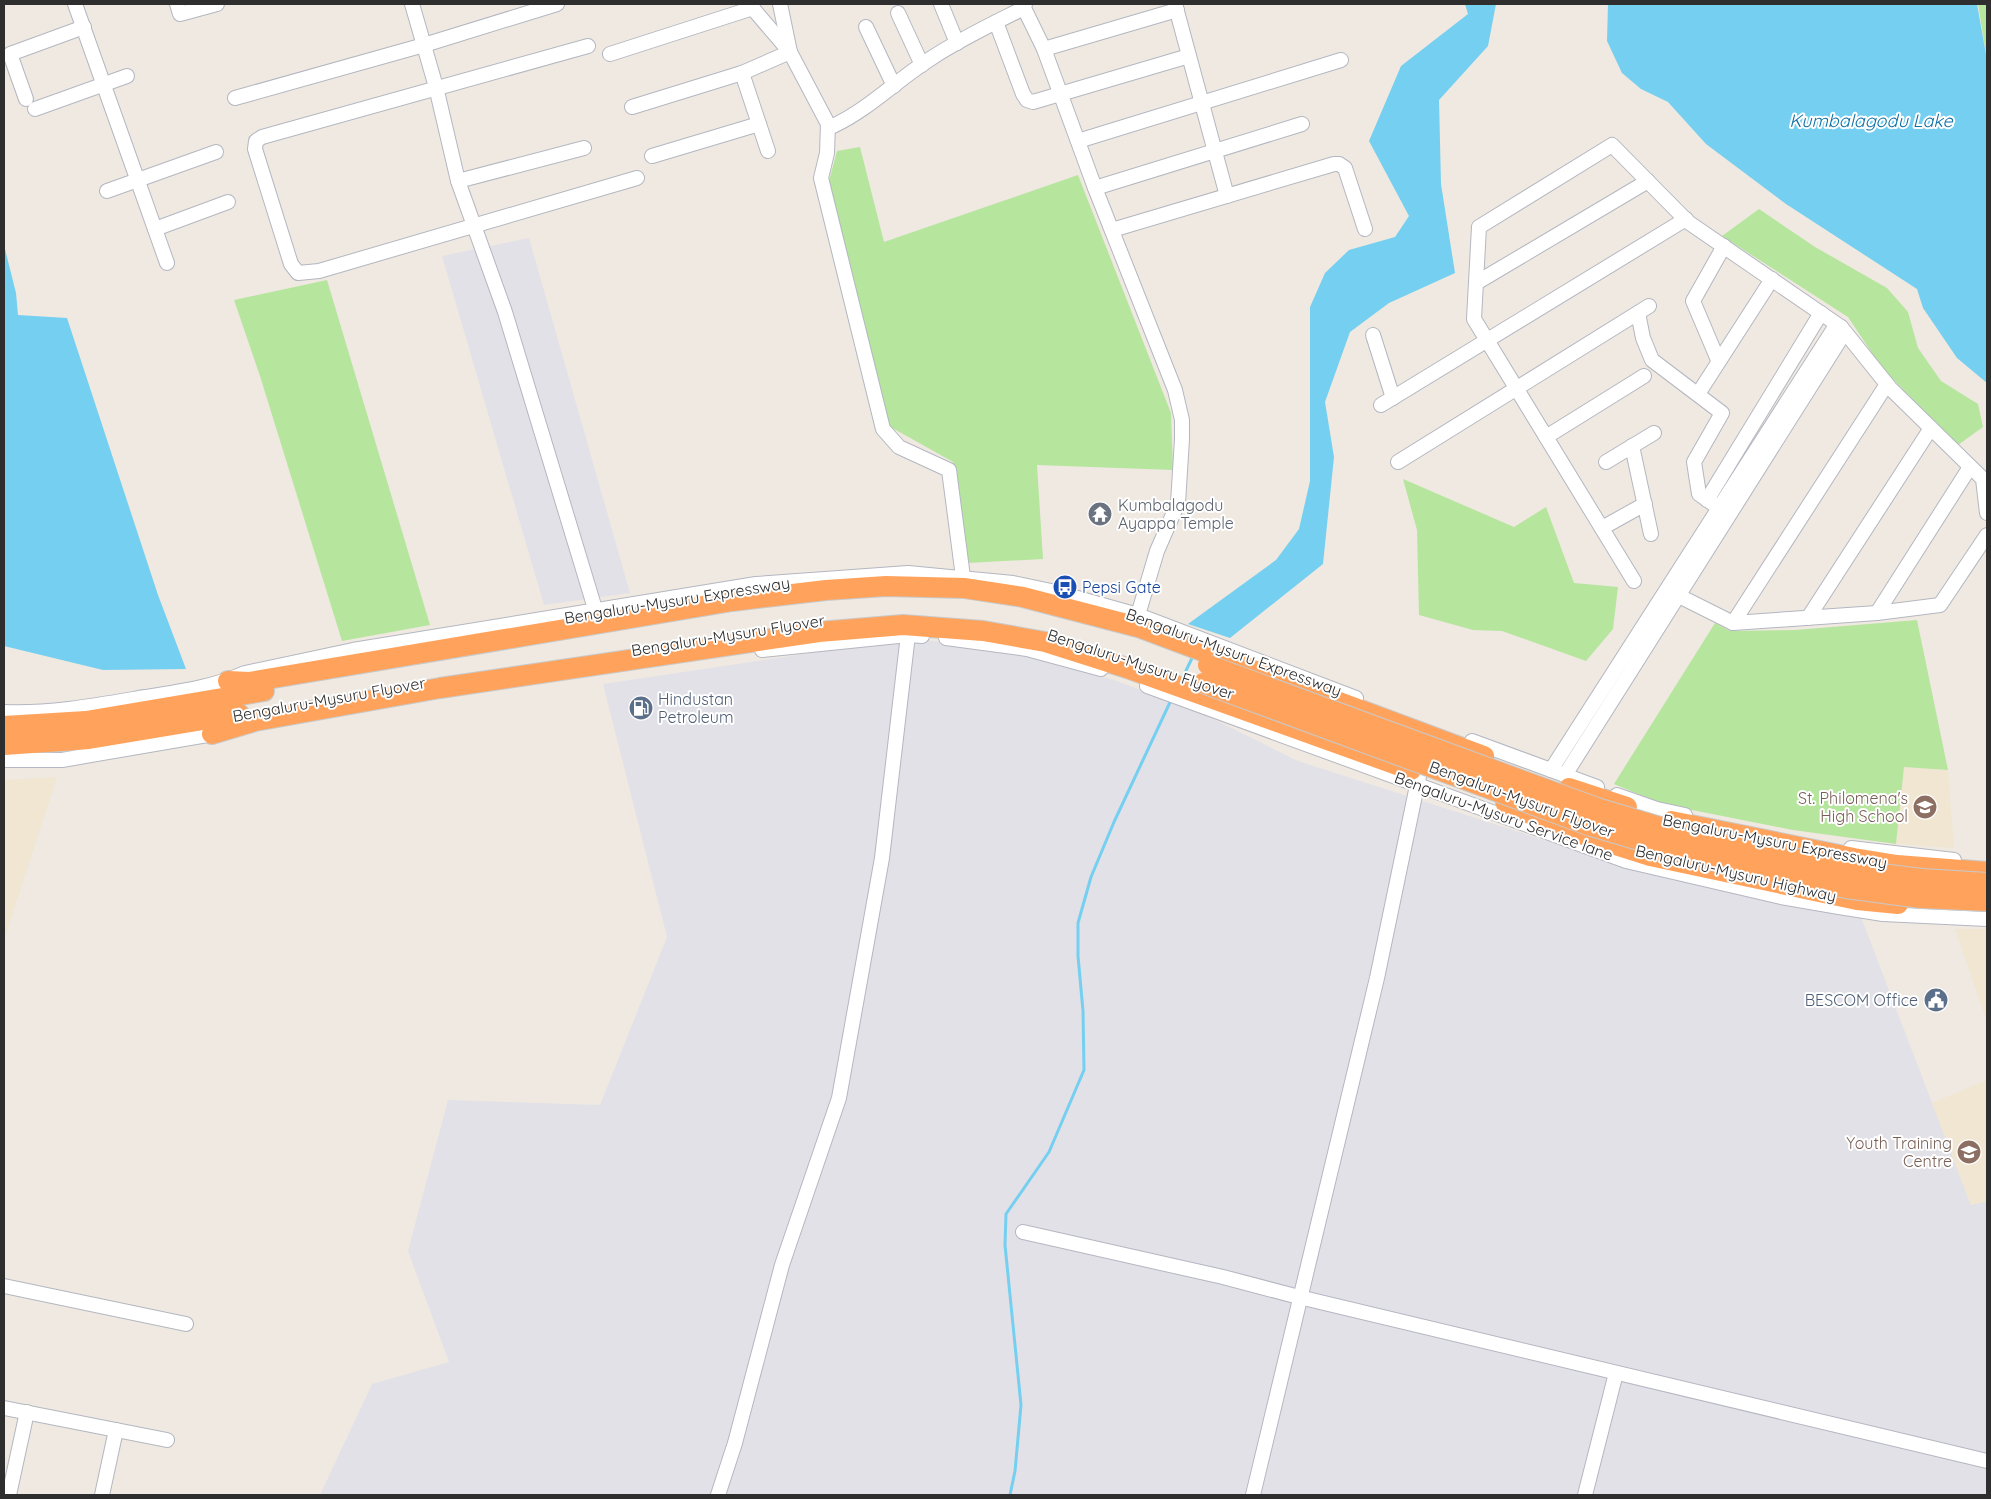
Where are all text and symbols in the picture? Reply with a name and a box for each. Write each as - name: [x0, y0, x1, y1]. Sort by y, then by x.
- water label: Kumbalagodu Lake: [1789, 109, 1954, 132]
- place label: Kumbalagodu Ayappa Temple: [1118, 495, 1234, 533]
- temple icon: Kumbalagodu Ayappa Temple: [1087, 501, 1113, 527]
- street label: Bengaluru-Mysuru Expressway: [563, 572, 791, 628]
- bus stop icon: Pepsi Gate: [1052, 574, 1078, 600]
- place label: Pepsi Gate: [1082, 577, 1161, 597]
- street label: Bengaluru-Mysuru Expressway: [1123, 604, 1345, 700]
- street label: Bengaluru-Mysuru Flyover: [630, 610, 826, 660]
- street label: Bengaluru-Mysuru Flyover: [1045, 624, 1237, 704]
- street label: Bengaluru-Mysuru Flyover: [231, 672, 427, 726]
- place label: Hindustan Petroleum: [658, 689, 734, 727]
- fuel station icon: Hindustan Petroleum: [628, 695, 654, 721]
- street label: Bengaluru-Mysuru Flyover: [1427, 756, 1617, 842]
- street label: Bengaluru-Mysuru Service lane: [1392, 767, 1616, 865]
- place label: St. Philomena's High School: [1798, 788, 1908, 826]
- school or university icon: St. Philomena's High School: [1912, 794, 1938, 820]
- street label: Bengaluru-Mysuru Expressway: [1661, 809, 1889, 873]
- street label: Bengaluru-Mysuru Highway: [1633, 840, 1839, 906]
- public building icon: BESCOM Office: [1923, 987, 1949, 1013]
- place label: BESCOM Office: [1805, 990, 1918, 1010]
- place label: Youth Training Centre: [1846, 1133, 1952, 1171]
- school or university icon: Youth Training Centre: [1956, 1139, 1982, 1165]

